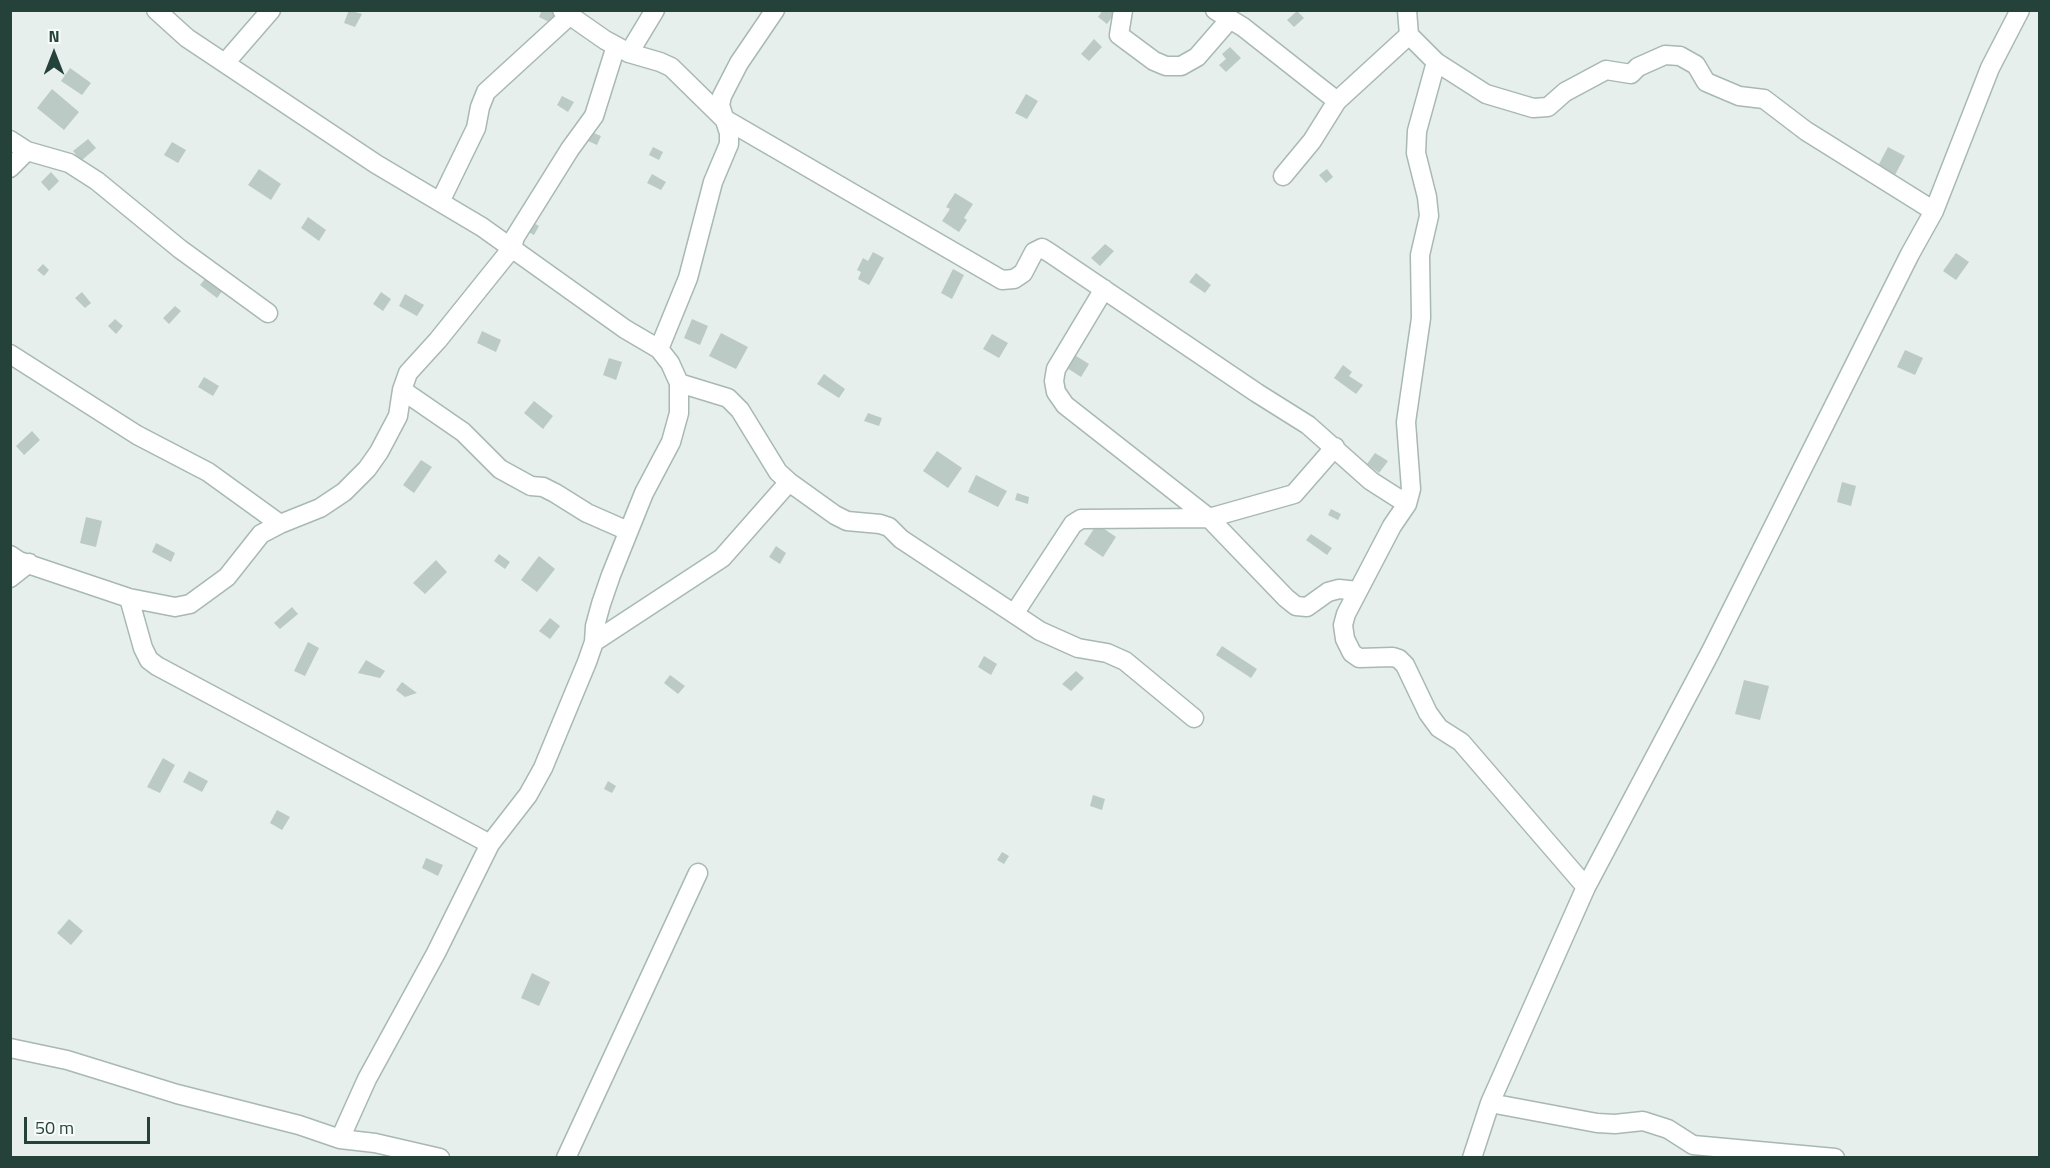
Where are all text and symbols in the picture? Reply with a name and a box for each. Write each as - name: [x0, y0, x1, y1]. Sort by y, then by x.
- north arrow: [24, 24, 84, 84]
- text: N: [48, 24, 60, 48]
- scale bar: [27, 1105, 153, 1143]
- text: 50 m: [35, 1114, 74, 1141]

